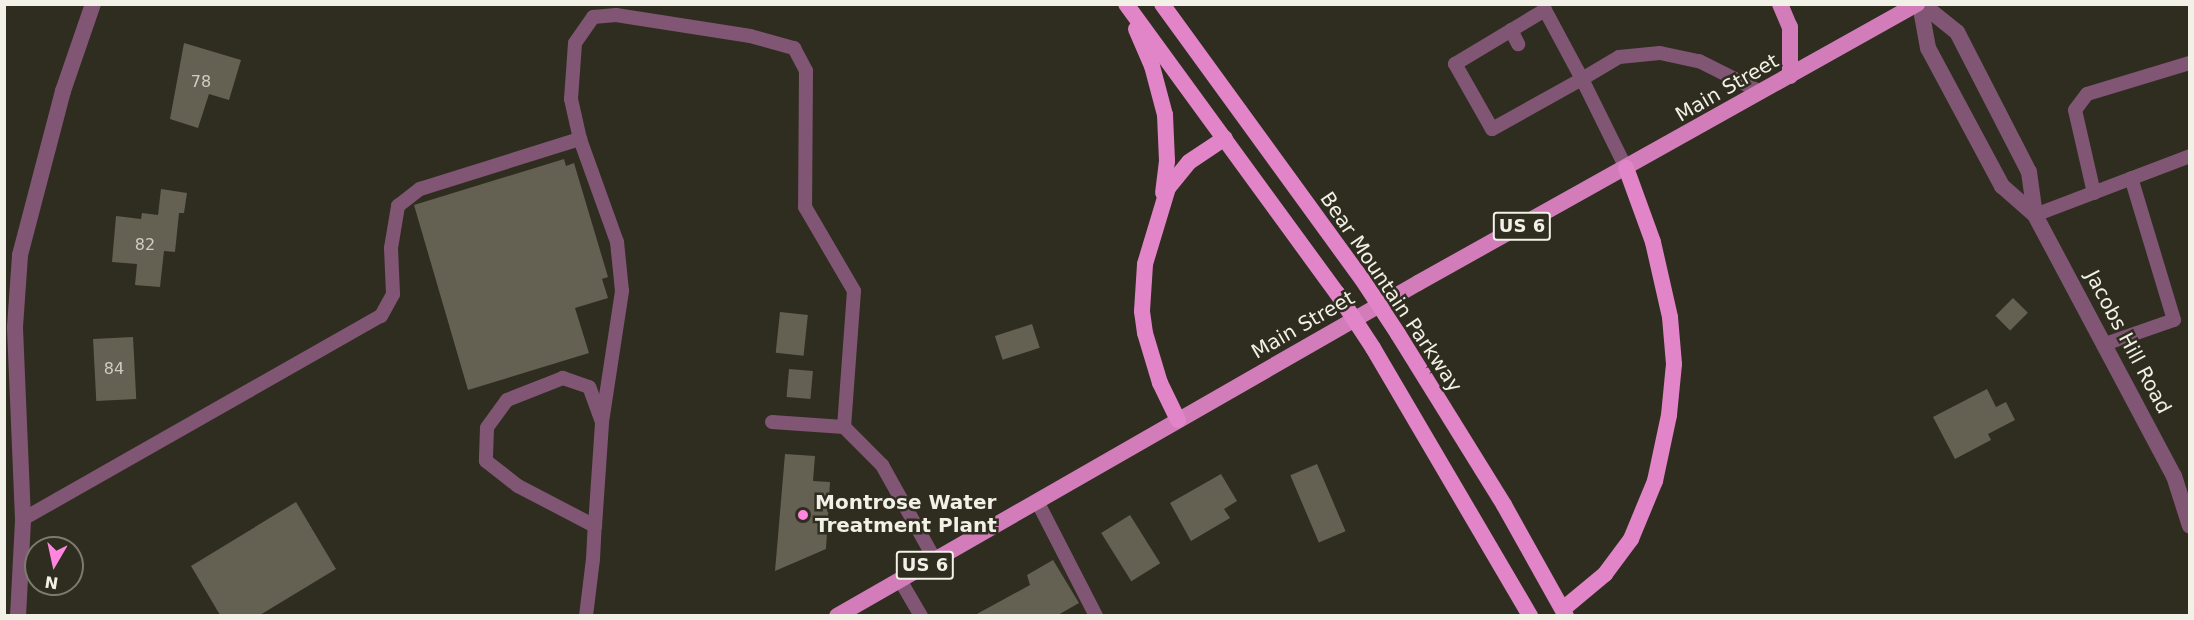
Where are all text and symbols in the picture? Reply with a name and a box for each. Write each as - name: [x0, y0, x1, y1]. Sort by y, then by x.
- street label: Main Street: [1671, 49, 1783, 127]
- house number: 78: [191, 72, 211, 92]
- street label: Bear Mountain Parkway: [1315, 187, 1467, 397]
- road number: US 6: [1492, 211, 1552, 241]
- house number: 82: [135, 235, 155, 255]
- street label: Jacobs Hill Road: [2080, 266, 2176, 418]
- street label: Main Street: [1247, 286, 1359, 364]
- house number: 84: [104, 359, 124, 379]
- place label: Montrose Water Treatment Plant: [815, 491, 997, 538]
- marker: Montrose Water Treatment Plant: [796, 508, 810, 522]
- north arrow: [24, 536, 84, 596]
- road number: US 6: [895, 550, 955, 580]
- text: N: [43, 572, 60, 593]

